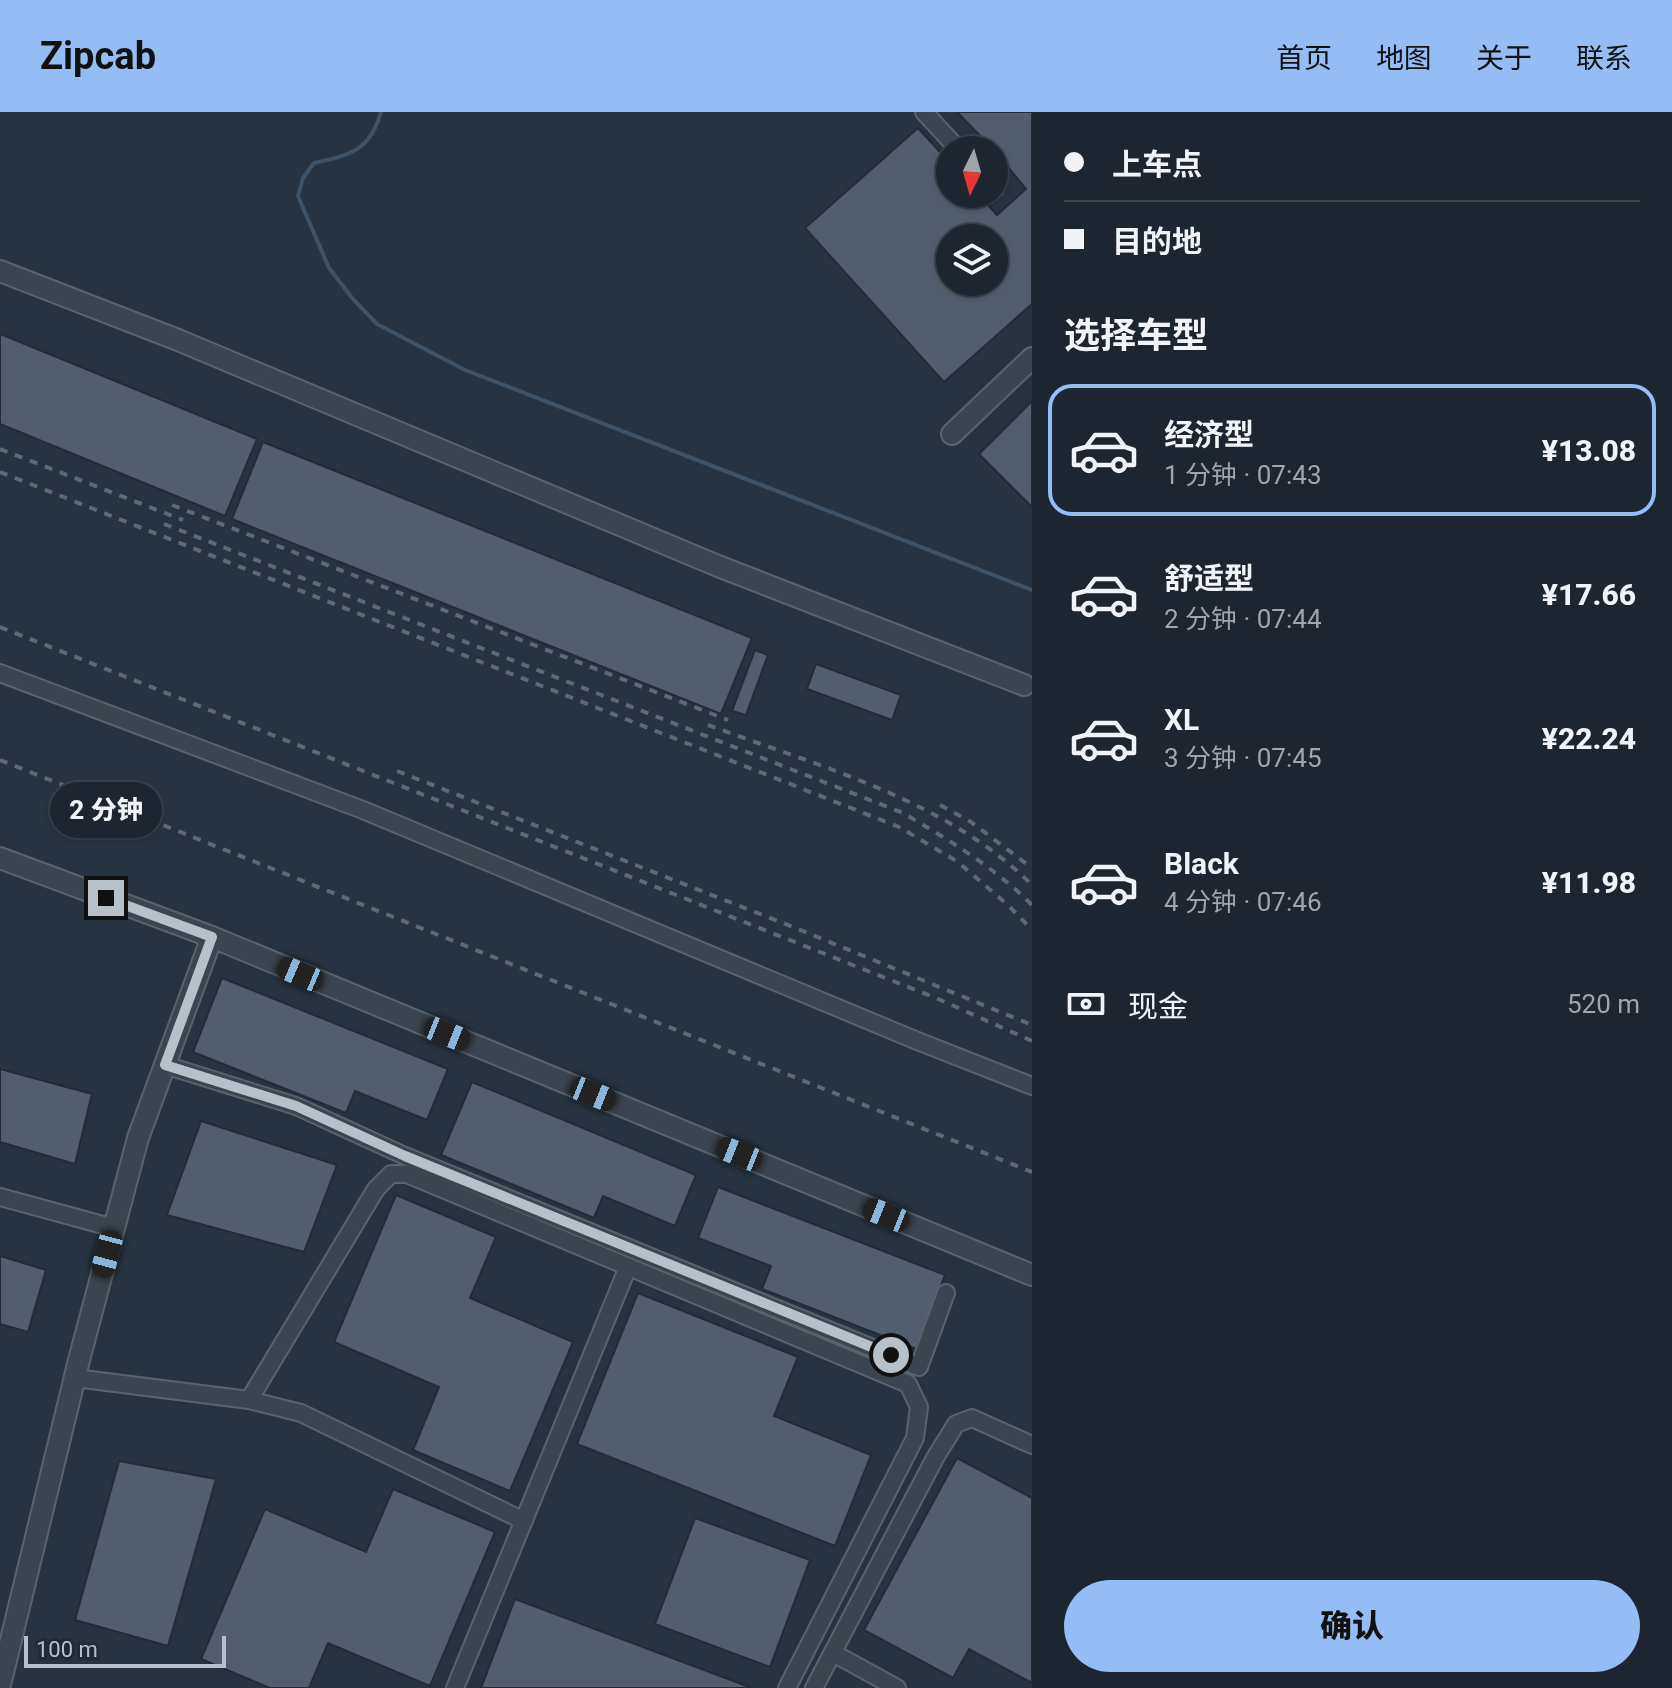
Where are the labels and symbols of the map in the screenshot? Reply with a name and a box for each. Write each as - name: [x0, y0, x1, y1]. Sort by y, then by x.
- north arrow: [936, 136, 1008, 208]
- callout: 2 分钟: [50, 782, 162, 838]
- route end: [88, 880, 124, 916]
- car: [273, 954, 327, 994]
- car: [420, 1014, 474, 1054]
- car: [566, 1074, 620, 1114]
- car: [712, 1134, 766, 1174]
- car: [859, 1195, 913, 1235]
- car: [89, 1228, 125, 1280]
- route start: [873, 1337, 909, 1373]
- scale bar: [24, 1632, 226, 1668]

